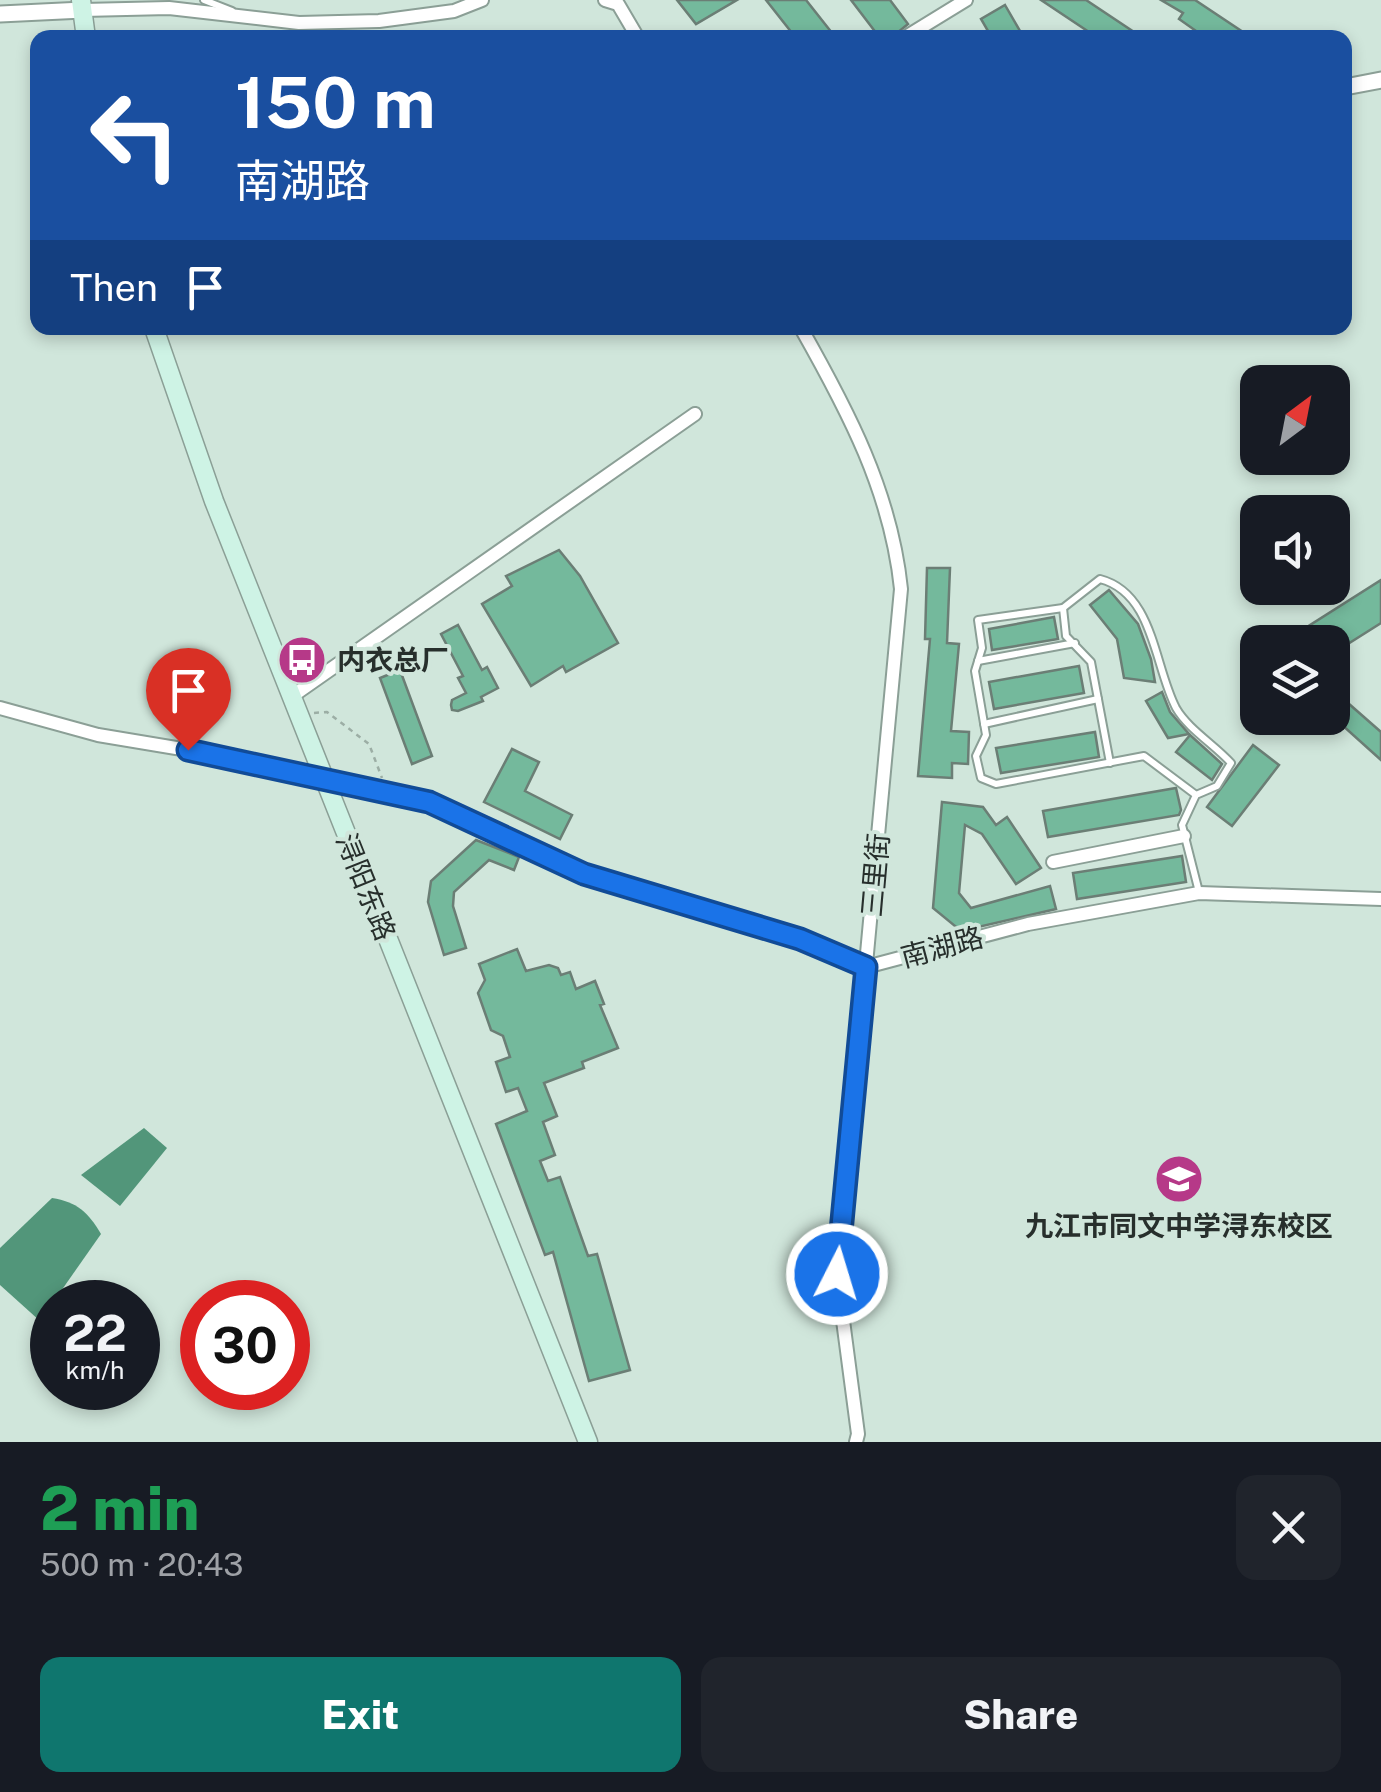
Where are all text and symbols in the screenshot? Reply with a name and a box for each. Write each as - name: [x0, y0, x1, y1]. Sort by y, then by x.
- text: 150 m: [235, 61, 436, 144]
- icon: left: [70, 70, 200, 200]
- text: 南湖路: [235, 154, 370, 207]
- icon: arrive: [178, 260, 233, 315]
- text: Then: [70, 265, 158, 310]
- north arrow: [1240, 365, 1350, 475]
- map controls: [1240, 365, 1350, 735]
- button: sound: [1240, 495, 1350, 605]
- button: layers: [1240, 625, 1350, 735]
- bus stop icon: 内衣总厂: [276, 634, 328, 686]
- place label: 内衣总厂: [337, 643, 449, 676]
- pin: [146, 648, 231, 751]
- icon: arrive: [161, 663, 216, 718]
- street label: 浔阳东路: [330, 829, 403, 945]
- street label: 三里街: [854, 832, 895, 918]
- street label: 南湖路: [897, 920, 987, 973]
- school or university icon: 九江市同文中学浔东校区: [1153, 1153, 1205, 1205]
- place label: 九江市同文中学浔东校区: [1025, 1209, 1333, 1242]
- position arrow: [785, 1222, 889, 1326]
- speed limit sign: 30: [180, 1280, 310, 1410]
- text: 22: [63, 1303, 127, 1362]
- text: km/h: [66, 1355, 124, 1385]
- text: 2 min: [40, 1473, 199, 1544]
- button: close: [1236, 1475, 1341, 1580]
- text: 500 m · 20:43: [40, 1546, 244, 1583]
- button: Exit: [40, 1657, 681, 1772]
- button: Share: [701, 1657, 1341, 1772]

